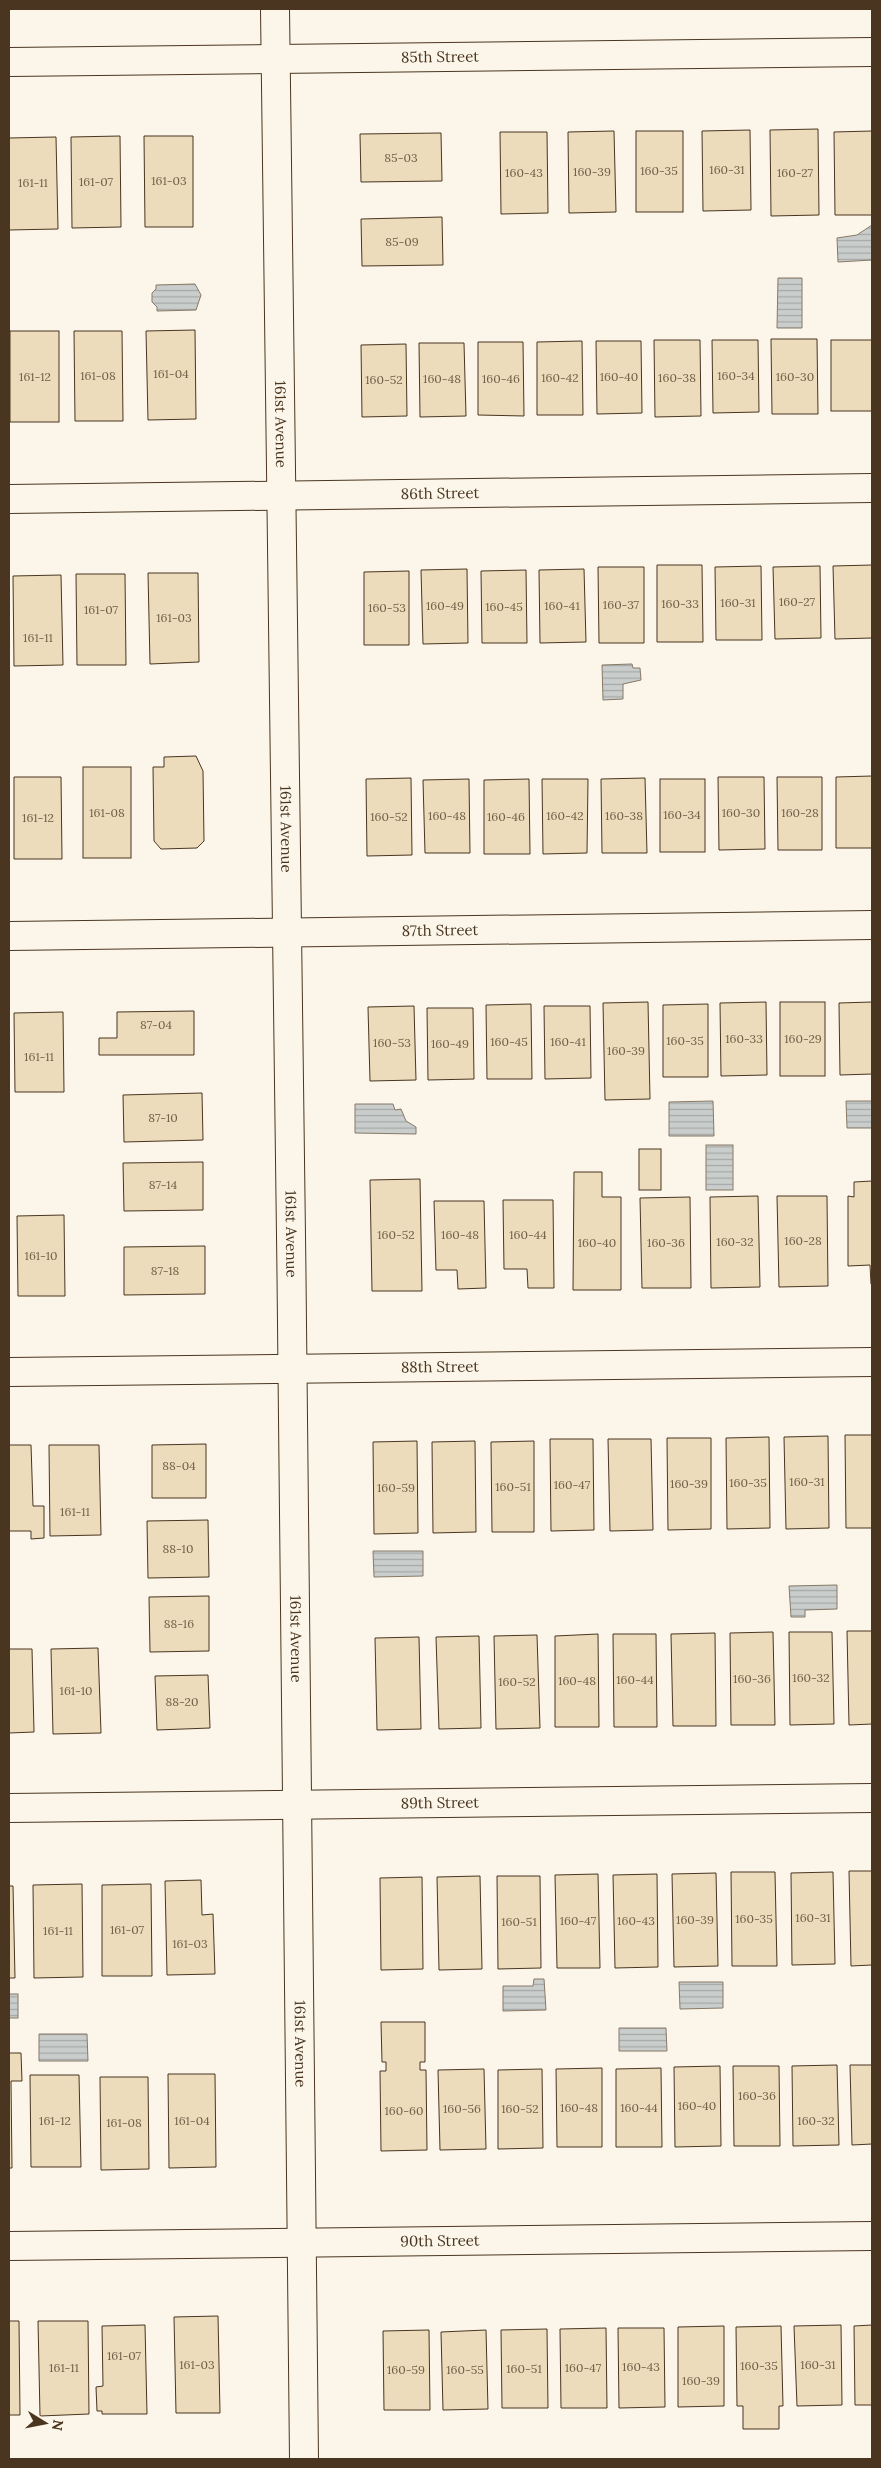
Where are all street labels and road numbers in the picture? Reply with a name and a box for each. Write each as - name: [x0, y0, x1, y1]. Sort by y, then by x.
- street label: 85th Street: [401, 47, 479, 66]
- street label: 161st Avenue: [271, 380, 291, 468]
- street label: 86th Street: [401, 483, 479, 503]
- street label: 161st Avenue: [276, 785, 296, 873]
- street label: 87th Street: [401, 920, 479, 940]
- street label: 161st Avenue: [281, 1190, 302, 1278]
- street label: 88th Street: [401, 1357, 479, 1376]
- street label: 161st Avenue: [286, 1595, 306, 1683]
- street label: 89th Street: [401, 1793, 479, 1812]
- street label: 161st Avenue: [291, 2000, 311, 2088]
- street label: 90th Street: [400, 2231, 480, 2250]

